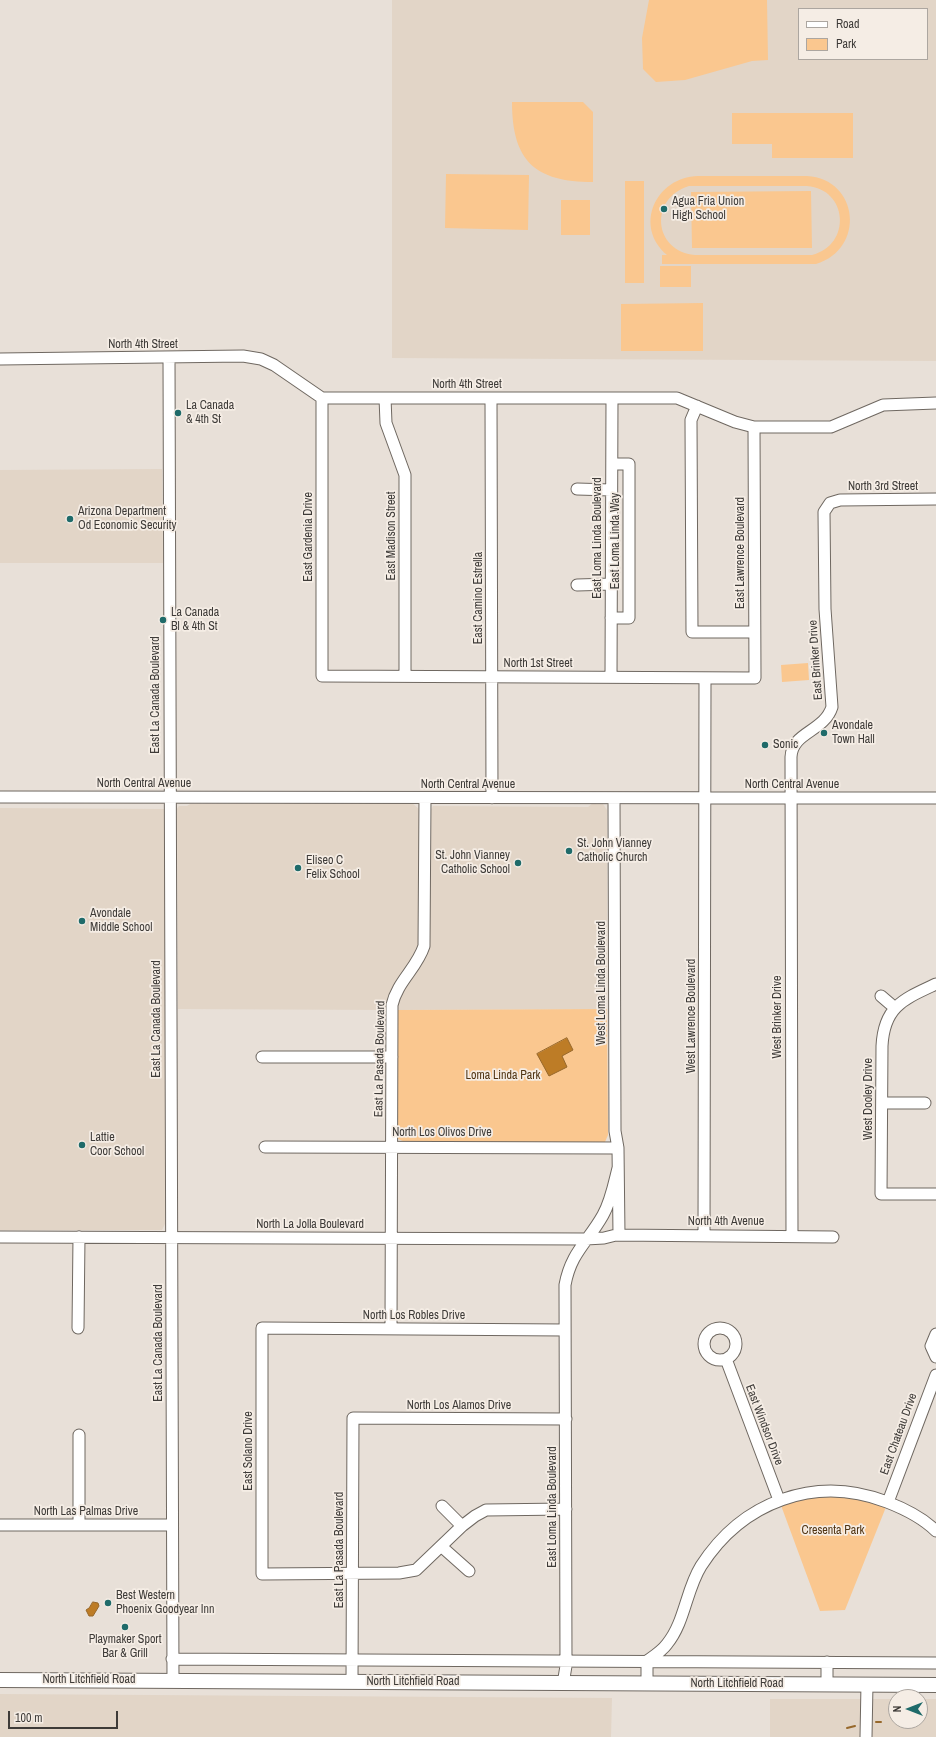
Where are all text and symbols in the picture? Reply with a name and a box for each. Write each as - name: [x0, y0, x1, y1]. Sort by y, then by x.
- legend: [798, 8, 928, 60]
- text: Road: [836, 16, 860, 32]
- text: Park: [836, 36, 856, 52]
- place label: Agua Fria Union High School: [672, 195, 744, 223]
- marker: Agua Fria Union High School: [659, 204, 669, 214]
- street label: North 4th Street: [108, 338, 178, 352]
- street label: North 4th Street: [432, 378, 502, 392]
- place label: La Canada & 4th St: [186, 399, 234, 427]
- marker: La Canada & 4th St: [173, 408, 183, 418]
- street label: East Loma Linda Boulevard: [591, 477, 605, 599]
- street label: North 3rd Street: [848, 480, 918, 494]
- street label: East Madison Street: [385, 491, 399, 581]
- street label: East Gardenia Drive: [302, 492, 316, 582]
- street label: East Loma Linda Way: [609, 493, 623, 589]
- street label: East Lawrence Boulevard: [734, 497, 748, 609]
- place label: Arizona Department Od Economic Security: [78, 505, 176, 533]
- marker: Arizona Department Od Economic Security: [65, 514, 75, 524]
- street label: East Camino Estrella: [472, 552, 486, 644]
- place label: La Canada Bl & 4th St: [171, 606, 219, 634]
- marker: La Canada Bl & 4th St: [158, 615, 168, 625]
- street label: East Brinker Drive: [806, 619, 826, 701]
- street label: East La Canada Boulevard: [149, 636, 163, 754]
- street label: North 1st Street: [504, 657, 572, 671]
- place label: Avondale Town Hall: [832, 719, 875, 747]
- marker: Avondale Town Hall: [819, 728, 829, 738]
- place label: Sonic: [773, 738, 798, 752]
- marker: Sonic: [760, 740, 770, 750]
- street label: North Central Avenue: [97, 777, 191, 791]
- street label: North Central Avenue: [421, 778, 515, 792]
- street label: North Central Avenue: [745, 778, 839, 792]
- place label: St. John Vianney Catholic Church: [577, 837, 652, 865]
- marker: St. John Vianney Catholic Church: [564, 846, 574, 856]
- place label: St. John Vianney Catholic School: [435, 849, 510, 877]
- place label: Eliseo C Felix School: [306, 854, 360, 882]
- marker: St. John Vianney Catholic School: [513, 858, 523, 868]
- marker: Eliseo C Felix School: [293, 863, 303, 873]
- place label: Avondale Middle School: [90, 907, 152, 935]
- marker: Avondale Middle School: [77, 916, 87, 926]
- street label: West Loma Linda Boulevard: [595, 921, 609, 1045]
- street label: West Lawrence Boulevard: [685, 959, 699, 1073]
- street label: East La Canada Boulevard: [150, 960, 164, 1078]
- street label: West Brinker Drive: [771, 976, 785, 1058]
- street label: East La Pasada Boulevard: [372, 1001, 388, 1117]
- street label: West Dooley Drive: [862, 1058, 876, 1140]
- park label: Loma Linda Park: [466, 1069, 540, 1083]
- street label: North Los Olivos Drive: [392, 1126, 492, 1140]
- place label: Lattie Coor School: [90, 1131, 144, 1159]
- marker: Lattie Coor School: [77, 1140, 87, 1150]
- street label: North 4th Avenue: [688, 1215, 764, 1229]
- street label: North La Jolla Boulevard: [256, 1218, 364, 1232]
- street label: East La Canada Boulevard: [152, 1284, 166, 1402]
- street label: North Los Robles Drive: [363, 1309, 465, 1323]
- street label: East Windsor Drive: [742, 1383, 786, 1467]
- street label: East Chateau Drive: [878, 1391, 920, 1477]
- street label: North Los Alamos Drive: [407, 1399, 511, 1413]
- street label: East Solano Drive: [242, 1411, 256, 1491]
- street label: East Loma Linda Boulevard: [546, 1446, 560, 1568]
- street label: East La Pasada Boulevard: [333, 1492, 347, 1608]
- street label: North Las Palmas Drive: [34, 1505, 138, 1519]
- park label: Cresenta Park: [802, 1524, 864, 1538]
- place label: Best Western Phoenix Goodyear Inn: [116, 1589, 214, 1617]
- marker: Best Western Phoenix Goodyear Inn: [103, 1598, 113, 1608]
- marker: Playmaker Sport Bar & Grill: [120, 1622, 130, 1632]
- place label: Playmaker Sport Bar & Grill: [89, 1633, 161, 1661]
- street label: North Litchfield Road: [43, 1673, 135, 1687]
- street label: North Litchfield Road: [367, 1675, 459, 1689]
- street label: North Litchfield Road: [691, 1677, 783, 1691]
- north arrow: [888, 1689, 928, 1729]
- scale bar: [10, 1703, 120, 1729]
- text: N: [890, 1706, 904, 1712]
- text: 100 m: [15, 1710, 42, 1726]

